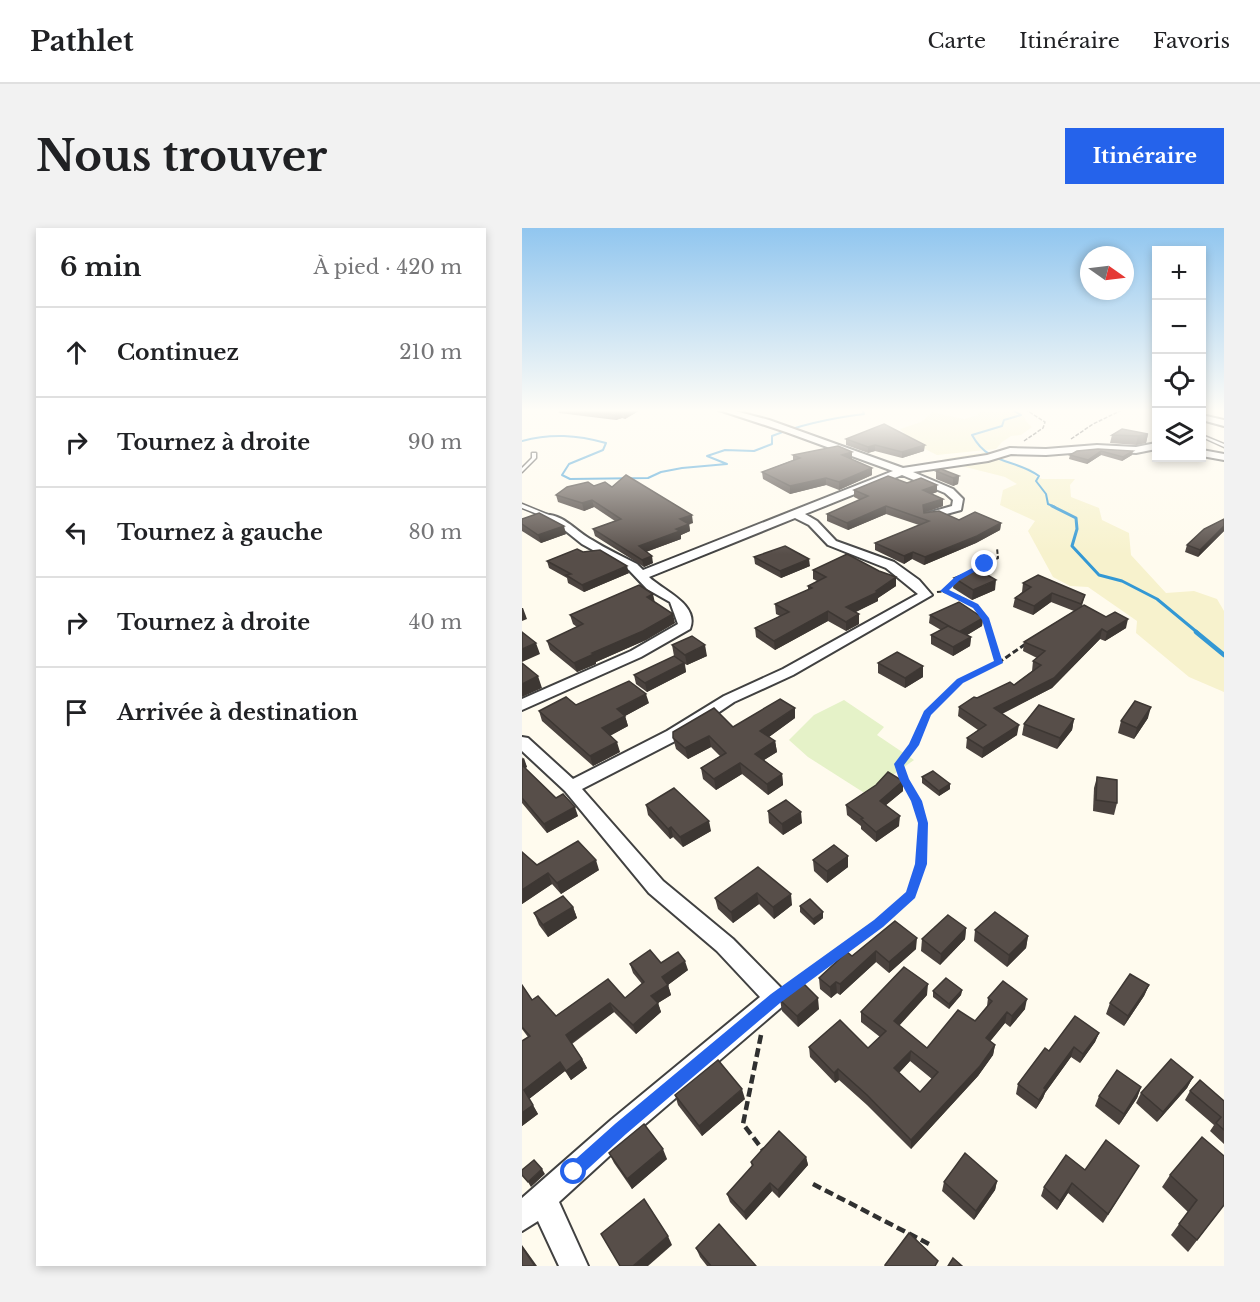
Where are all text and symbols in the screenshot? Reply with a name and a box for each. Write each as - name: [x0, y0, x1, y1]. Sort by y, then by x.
- text: Pathlet: [30, 24, 134, 59]
- text: Carte: [928, 28, 986, 54]
- text: Itinéraire: [1019, 28, 1120, 54]
- text: Favoris: [1153, 28, 1230, 54]
- button: Itinéraire: [1065, 128, 1224, 184]
- text: Nous trouver: [36, 130, 327, 182]
- north arrow: [1080, 246, 1134, 300]
- map controls: [1152, 246, 1206, 462]
- button: +: [1152, 246, 1206, 300]
- text: 6 min: [60, 251, 141, 283]
- text: À pied · 420 m: [314, 255, 462, 279]
- button: −: [1152, 300, 1206, 354]
- icon: ahead: [60, 336, 93, 369]
- text: Continuez: [117, 339, 239, 366]
- text: 210 m: [399, 340, 462, 364]
- button: locate: [1152, 354, 1206, 408]
- button: layers: [1152, 408, 1206, 462]
- icon: right: [60, 426, 93, 459]
- text: Tournez à droite: [117, 429, 310, 456]
- text: 90 m: [408, 430, 462, 454]
- icon: left: [60, 516, 93, 549]
- text: Tournez à gauche: [117, 519, 323, 546]
- text: 80 m: [408, 520, 462, 544]
- route end: [971, 550, 997, 576]
- icon: right: [60, 606, 93, 639]
- text: Tournez à droite: [117, 609, 310, 636]
- text: 40 m: [409, 610, 462, 634]
- icon: arrive: [60, 696, 93, 729]
- text: Arrivée à destination: [117, 699, 358, 726]
- route start: [560, 1158, 586, 1184]

